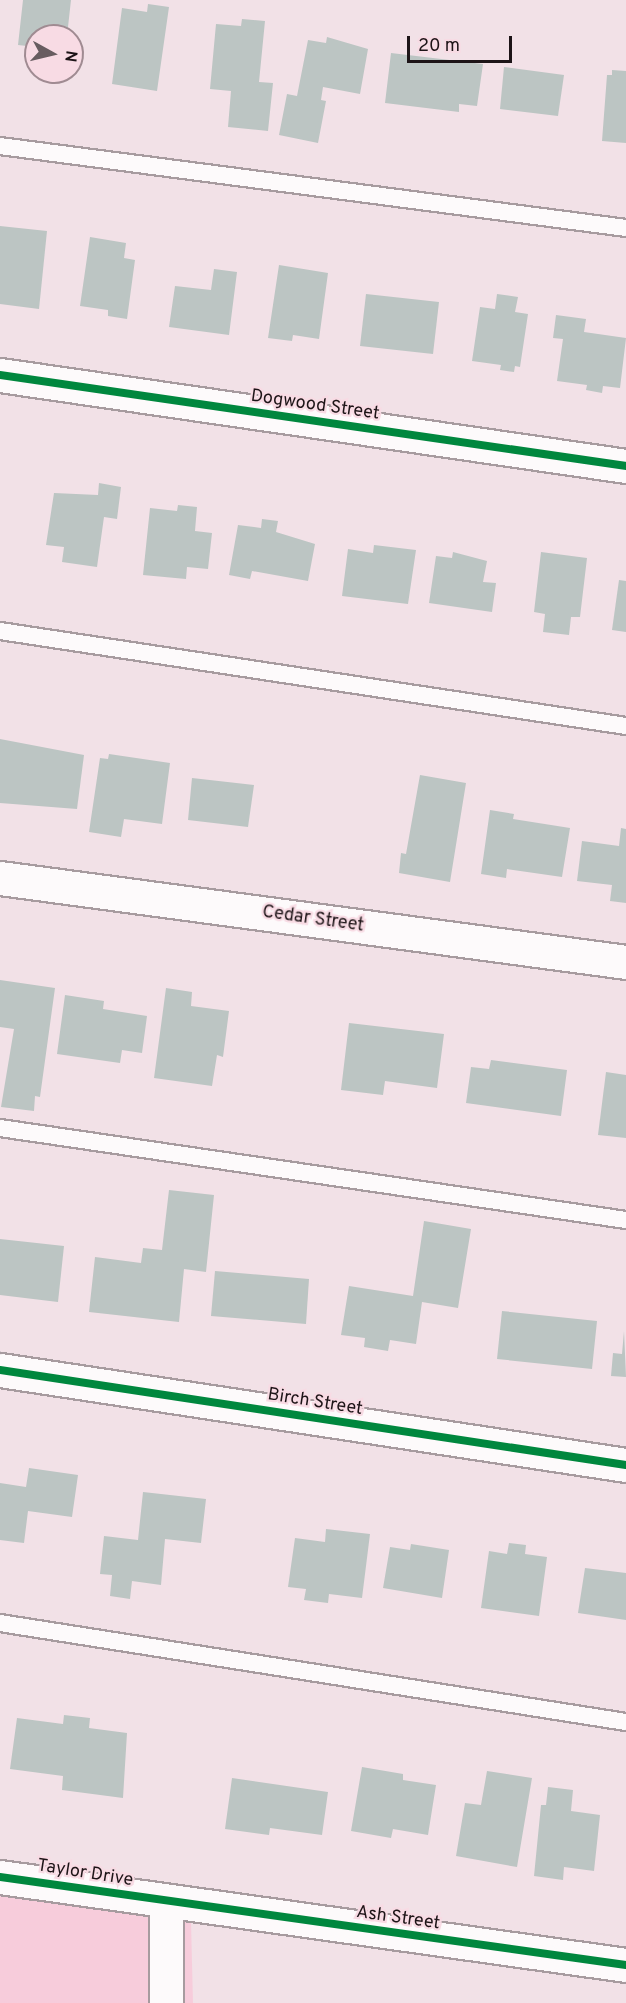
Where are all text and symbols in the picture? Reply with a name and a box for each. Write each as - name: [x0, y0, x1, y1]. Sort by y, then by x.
- north arrow: [24, 24, 84, 84]
- scale bar: [410, 24, 515, 62]
- text: 20 m: [418, 35, 460, 58]
- text: N: [59, 49, 81, 63]
- street label: Dogwood Street: [249, 386, 381, 426]
- street label: Cedar Street: [261, 902, 365, 938]
- street label: Birch Street: [266, 1385, 364, 1421]
- street label: Taylor Drive: [35, 1856, 135, 1892]
- street label: Ash Street: [355, 1902, 441, 1936]

